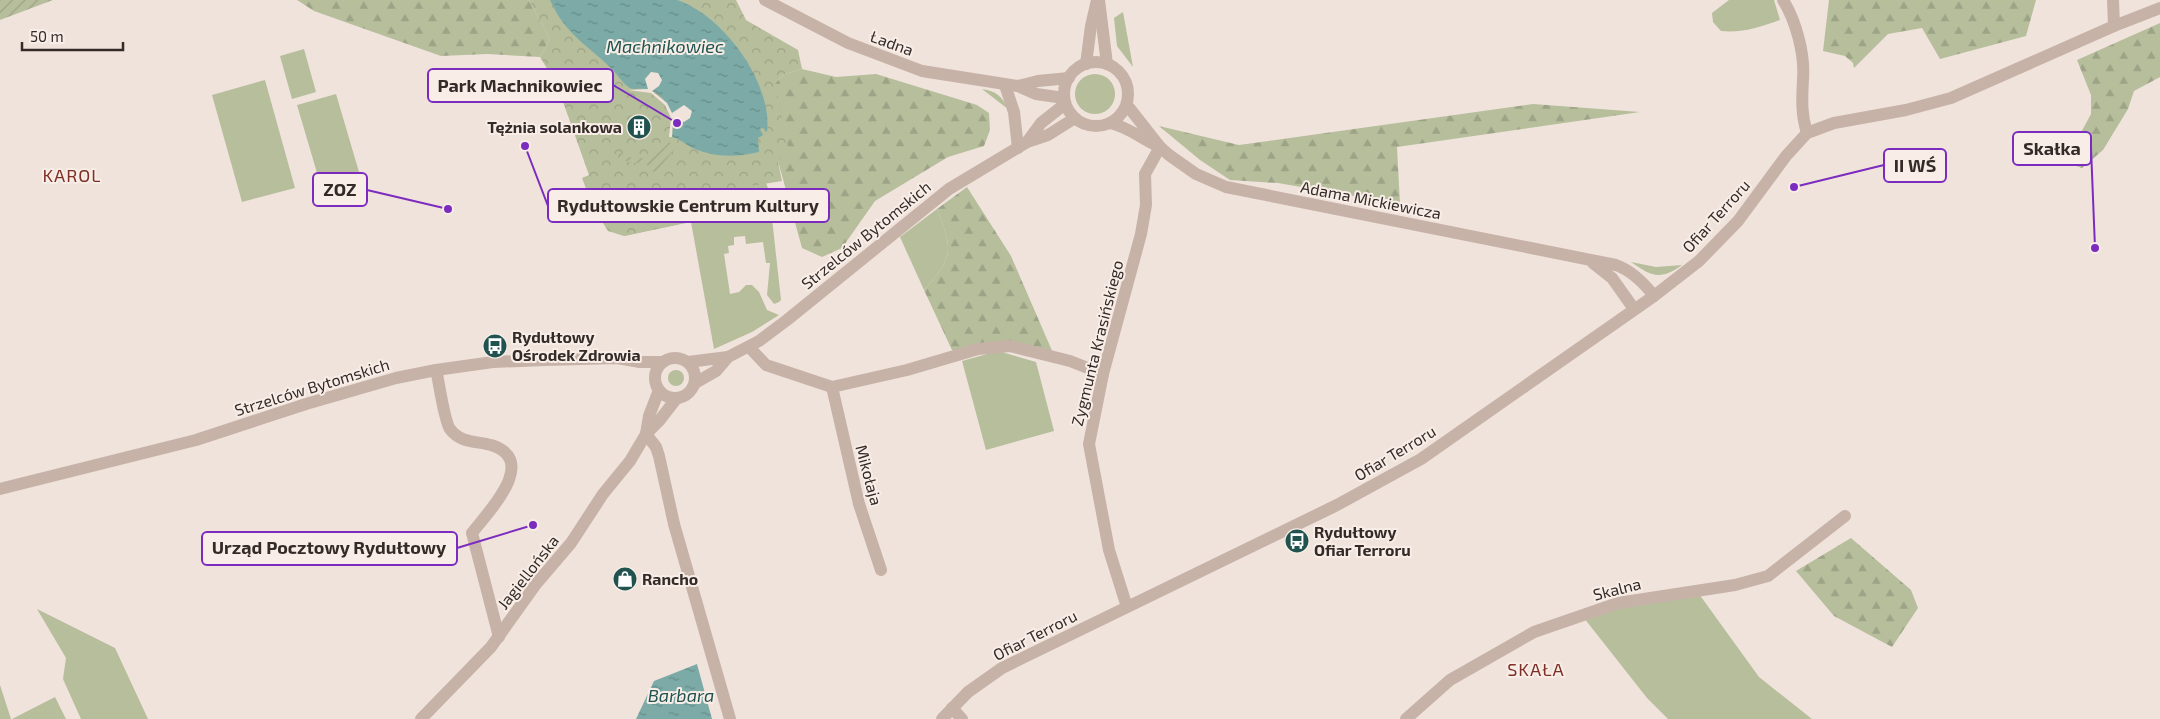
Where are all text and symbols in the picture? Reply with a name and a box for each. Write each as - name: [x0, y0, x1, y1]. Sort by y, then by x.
- scale bar: [22, 20, 124, 52]
- street label: Ładna: [868, 26, 916, 59]
- text: 50 m: [30, 27, 64, 45]
- water label: Machnikowiec: [606, 35, 724, 57]
- callout: Park Machnikowiec: [428, 69, 613, 102]
- text: Park Machnikowiec: [437, 74, 603, 96]
- building icon: Tężnia solankowa: [626, 114, 652, 140]
- place label: Tężnia solankowa: [487, 117, 622, 136]
- callout: Skałka: [2013, 132, 2091, 165]
- text: Skałka: [2023, 137, 2081, 159]
- callout: II WŚ: [1884, 149, 1946, 182]
- text: II WŚ: [1894, 154, 1936, 176]
- district label: KAROL: [42, 164, 102, 186]
- callout: ZOZ: [313, 173, 367, 206]
- street label: Ofiar Terroru: [1678, 175, 1753, 256]
- street label: Strzelców Bytomskich: [797, 177, 934, 293]
- street label: Adama Mickiewicza: [1299, 177, 1443, 222]
- text: ZOZ: [323, 178, 357, 200]
- callout: Rydułtowskie Centrum Kultury: [548, 189, 829, 222]
- text: Rydułtowskie Centrum Kultury: [557, 194, 820, 216]
- street label: Zygmunta Krasińskiego: [1067, 258, 1126, 428]
- place label: Rydułtowy Ośrodek Zdrowia: [512, 327, 641, 364]
- bus stop icon: Rydułtowy Ośrodek Zdrowia: [482, 333, 508, 359]
- street label: Strzelców Bytomskich: [232, 354, 392, 419]
- street label: Ofiar Terroru: [1351, 421, 1439, 484]
- street label: Mikołaja: [851, 443, 887, 507]
- place label: Rydułtowy Ofiar Terroru: [1314, 522, 1411, 559]
- bus stop icon: Rydułtowy Ofiar Terroru: [1284, 528, 1310, 554]
- street label: Jagiellońska: [493, 531, 562, 612]
- callout: Urząd Pocztowy Rydułtowy: [202, 532, 457, 565]
- text: Urząd Pocztowy Rydułtowy: [212, 536, 447, 558]
- shop icon: Rancho: [612, 566, 638, 592]
- place label: Rancho: [642, 569, 698, 588]
- street label: Skalna: [1591, 573, 1643, 604]
- street label: Ofiar Terroru: [990, 605, 1080, 664]
- district label: SKAŁA: [1507, 658, 1565, 680]
- water label: Barbara: [648, 684, 714, 706]

